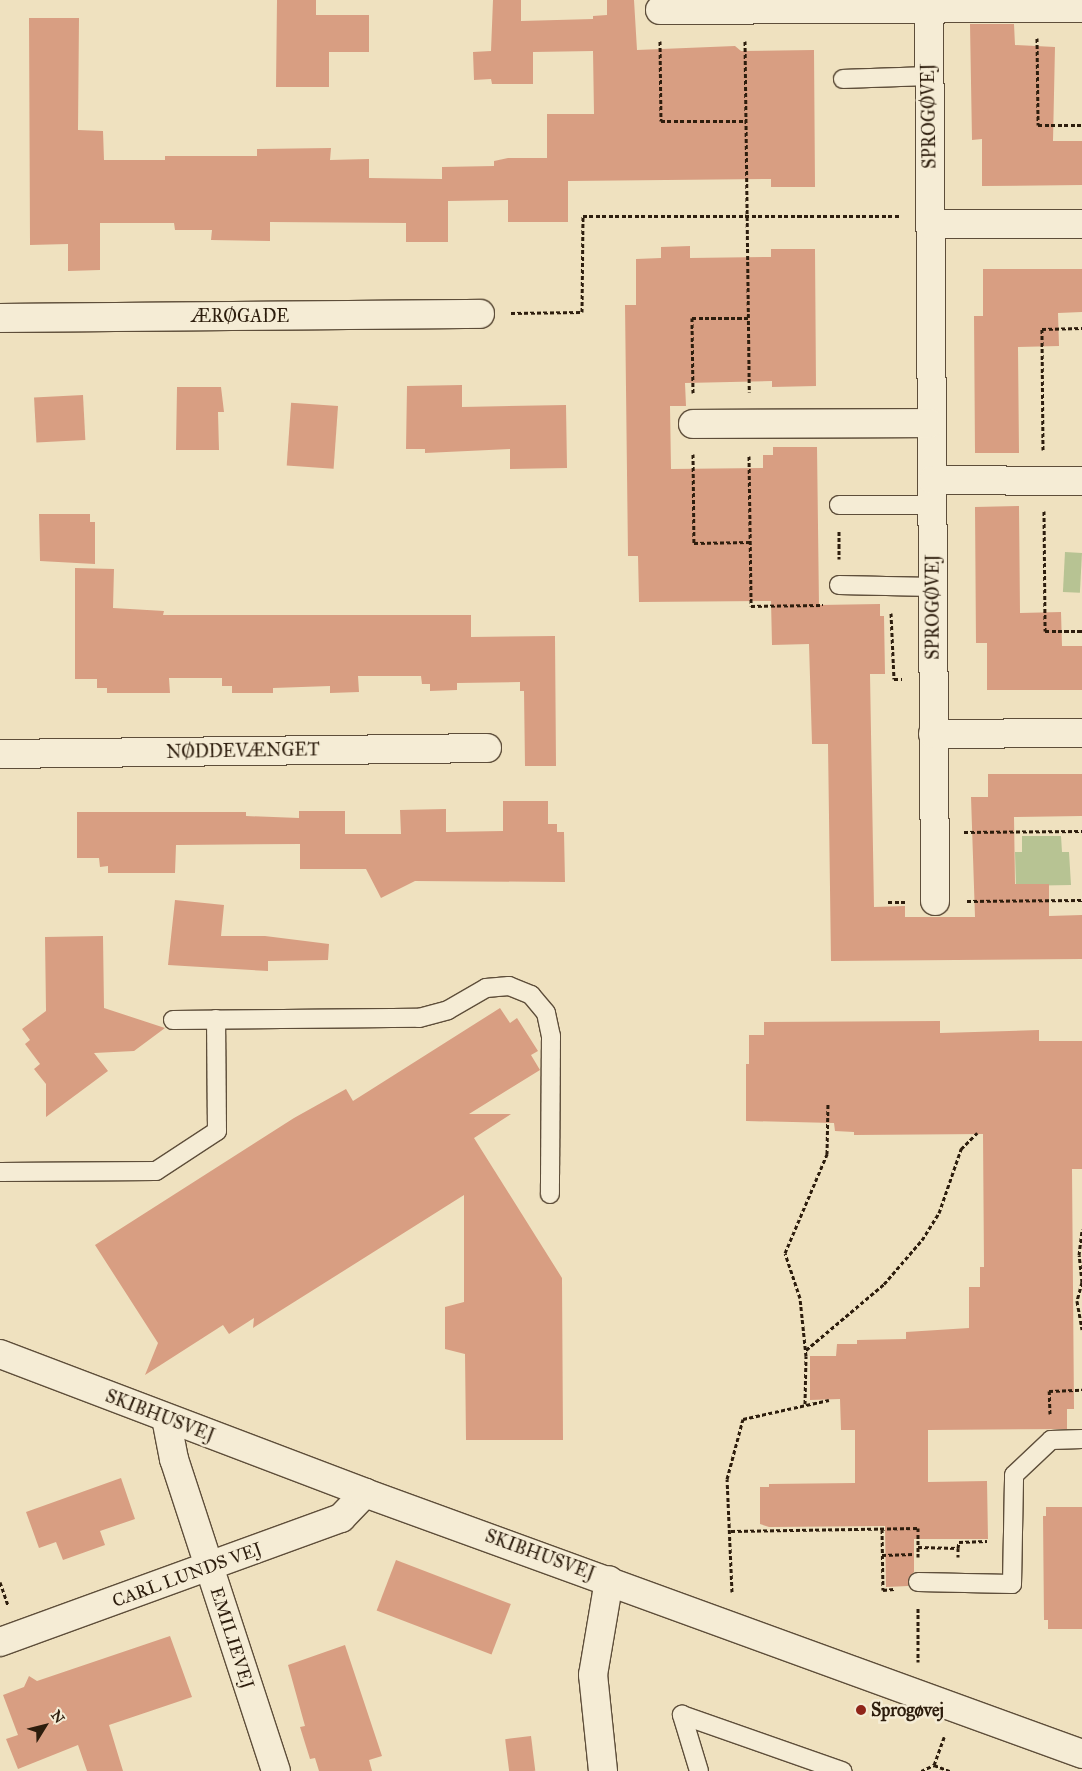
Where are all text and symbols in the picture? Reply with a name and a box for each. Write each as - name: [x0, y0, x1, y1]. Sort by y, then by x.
- street label: SPROGØVEJ: [917, 63, 941, 169]
- street label: ÆRØGADE: [191, 305, 289, 327]
- street label: SPROGØVEJ: [922, 554, 944, 660]
- street label: NØDDEVÆNGET: [166, 739, 320, 763]
- street label: SKIBHUSVEJ: [102, 1385, 218, 1447]
- street label: SKIBHUSVEJ: [482, 1525, 598, 1585]
- street label: CARL LUNDS VEJ: [109, 1538, 265, 1612]
- street label: EMILIEVEJ: [205, 1585, 259, 1691]
- place label: Sprogøvej: [871, 1699, 944, 1721]
- north arrow: [20, 1701, 70, 1751]
- marker: Sprogøvej: [855, 1704, 867, 1716]
- text: N: [47, 1707, 68, 1727]

